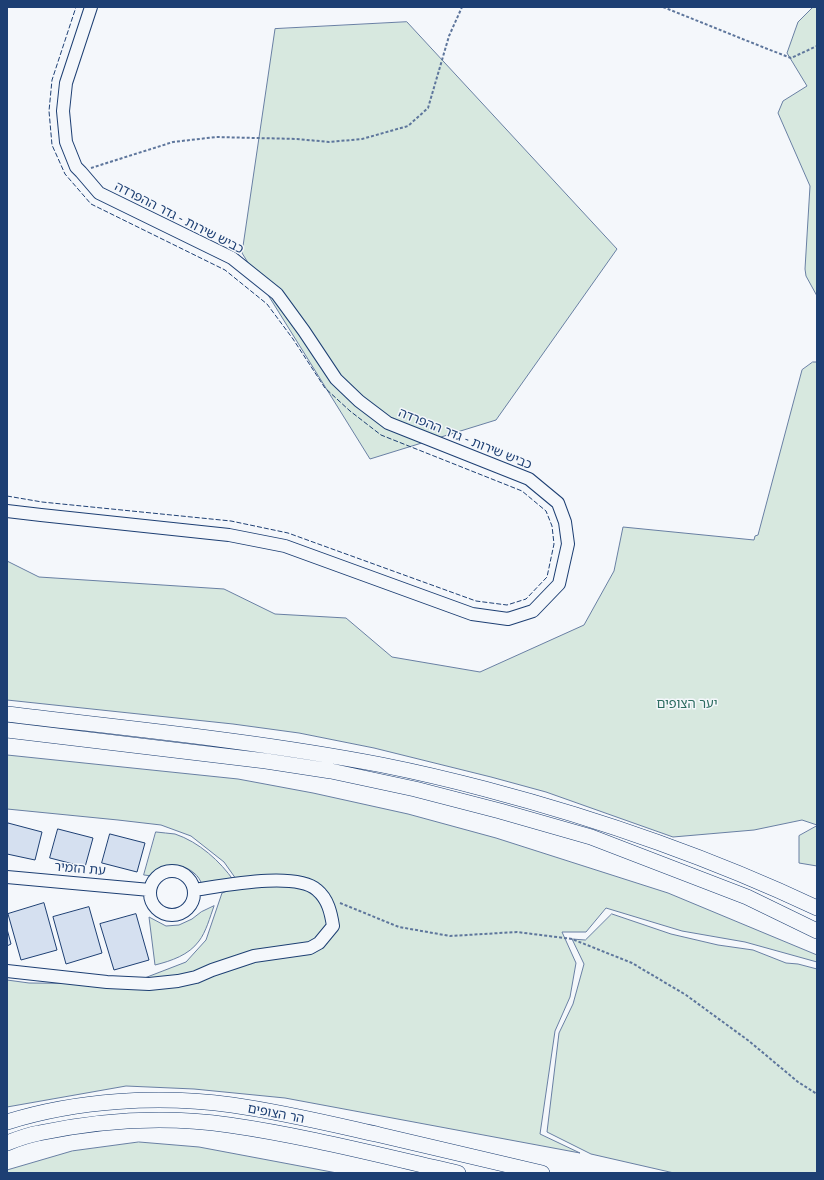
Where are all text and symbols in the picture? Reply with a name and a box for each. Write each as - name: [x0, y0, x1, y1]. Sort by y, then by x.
- street label: כביש שירות - גדר ההפרדה: [112, 179, 246, 257]
- street label: כביש שירות - גדר ההפרדה: [396, 405, 534, 473]
- park label: יער הצופים: [657, 696, 717, 712]
- street label: עת הזמיר: [54, 859, 106, 879]
- street label: הר הצופים: [246, 1101, 306, 1127]

